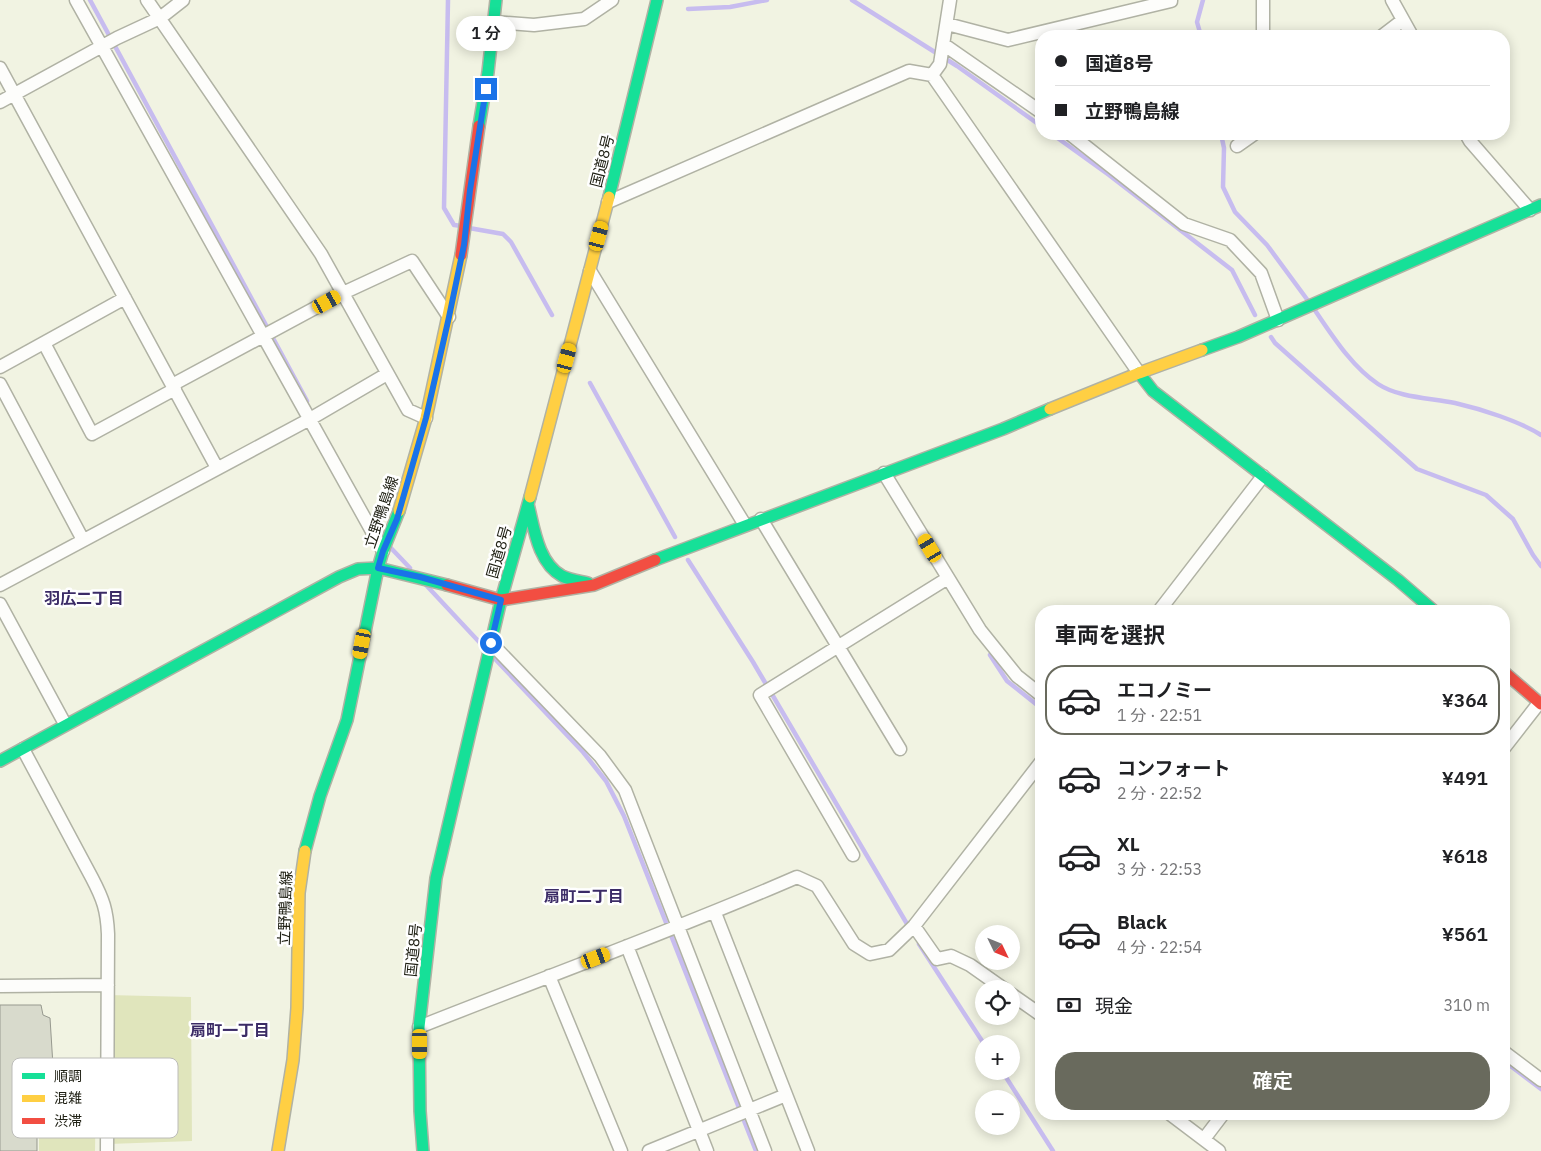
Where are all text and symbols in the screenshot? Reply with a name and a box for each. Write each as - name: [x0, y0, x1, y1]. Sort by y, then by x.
- callout: 1 分: [456, 17, 516, 52]
- text: 1 分: [471, 23, 501, 43]
- text: 国道8号: [1085, 51, 1153, 75]
- route end: [475, 78, 497, 100]
- text: 立野鴨島線: [1085, 99, 1180, 123]
- street label: 国道8号: [586, 132, 618, 190]
- car: [587, 220, 610, 252]
- car: [310, 288, 343, 316]
- car: [555, 342, 578, 374]
- street label: 立野鴨島線: [360, 473, 402, 551]
- street label: 国道8号: [482, 523, 516, 581]
- car: [915, 531, 944, 565]
- district label: 羽広二丁目: [44, 588, 124, 608]
- text: 車両を選択: [1055, 620, 1165, 649]
- car: [351, 628, 372, 660]
- route start: [480, 632, 502, 654]
- icon: car: [1057, 678, 1102, 723]
- text: エコノミー: [1117, 678, 1212, 702]
- text: ¥364: [1442, 688, 1488, 712]
- text: 1 分 · 22:51: [1117, 705, 1202, 725]
- icon: car: [1057, 756, 1102, 801]
- text: コンフォート: [1117, 756, 1230, 780]
- text: ¥491: [1442, 766, 1488, 790]
- text: 2 分 · 22:52: [1117, 783, 1202, 803]
- text: XL: [1117, 832, 1140, 856]
- icon: car: [1057, 834, 1102, 879]
- text: ¥618: [1442, 844, 1488, 868]
- text: 3 分 · 22:53: [1117, 859, 1202, 879]
- street label: 立野鴨島線: [274, 870, 296, 946]
- district label: 扇町二丁目: [544, 886, 624, 906]
- text: Black: [1117, 910, 1167, 934]
- icon: car: [1057, 912, 1102, 957]
- street label: 国道8号: [401, 922, 425, 978]
- text: ¥561: [1442, 922, 1488, 946]
- north arrow: [975, 925, 1020, 970]
- map controls: [975, 925, 1020, 1135]
- text: 4 分 · 22:54: [1117, 937, 1202, 957]
- car: [579, 946, 612, 970]
- button: locate: [975, 980, 1020, 1025]
- icon: cash: [1055, 991, 1083, 1019]
- text: 現金: [1095, 994, 1133, 1018]
- text: 310 m: [1443, 995, 1490, 1015]
- district label: 扇町一丁目: [190, 1020, 270, 1040]
- car: [412, 1029, 427, 1059]
- button: +: [975, 1035, 1020, 1080]
- button: 確定: [1055, 1052, 1490, 1110]
- legend: [12, 1058, 178, 1138]
- text: 順調: [54, 1067, 82, 1085]
- text: 混雑: [54, 1089, 82, 1107]
- button: −: [975, 1090, 1020, 1135]
- text: 渋滞: [54, 1112, 82, 1130]

